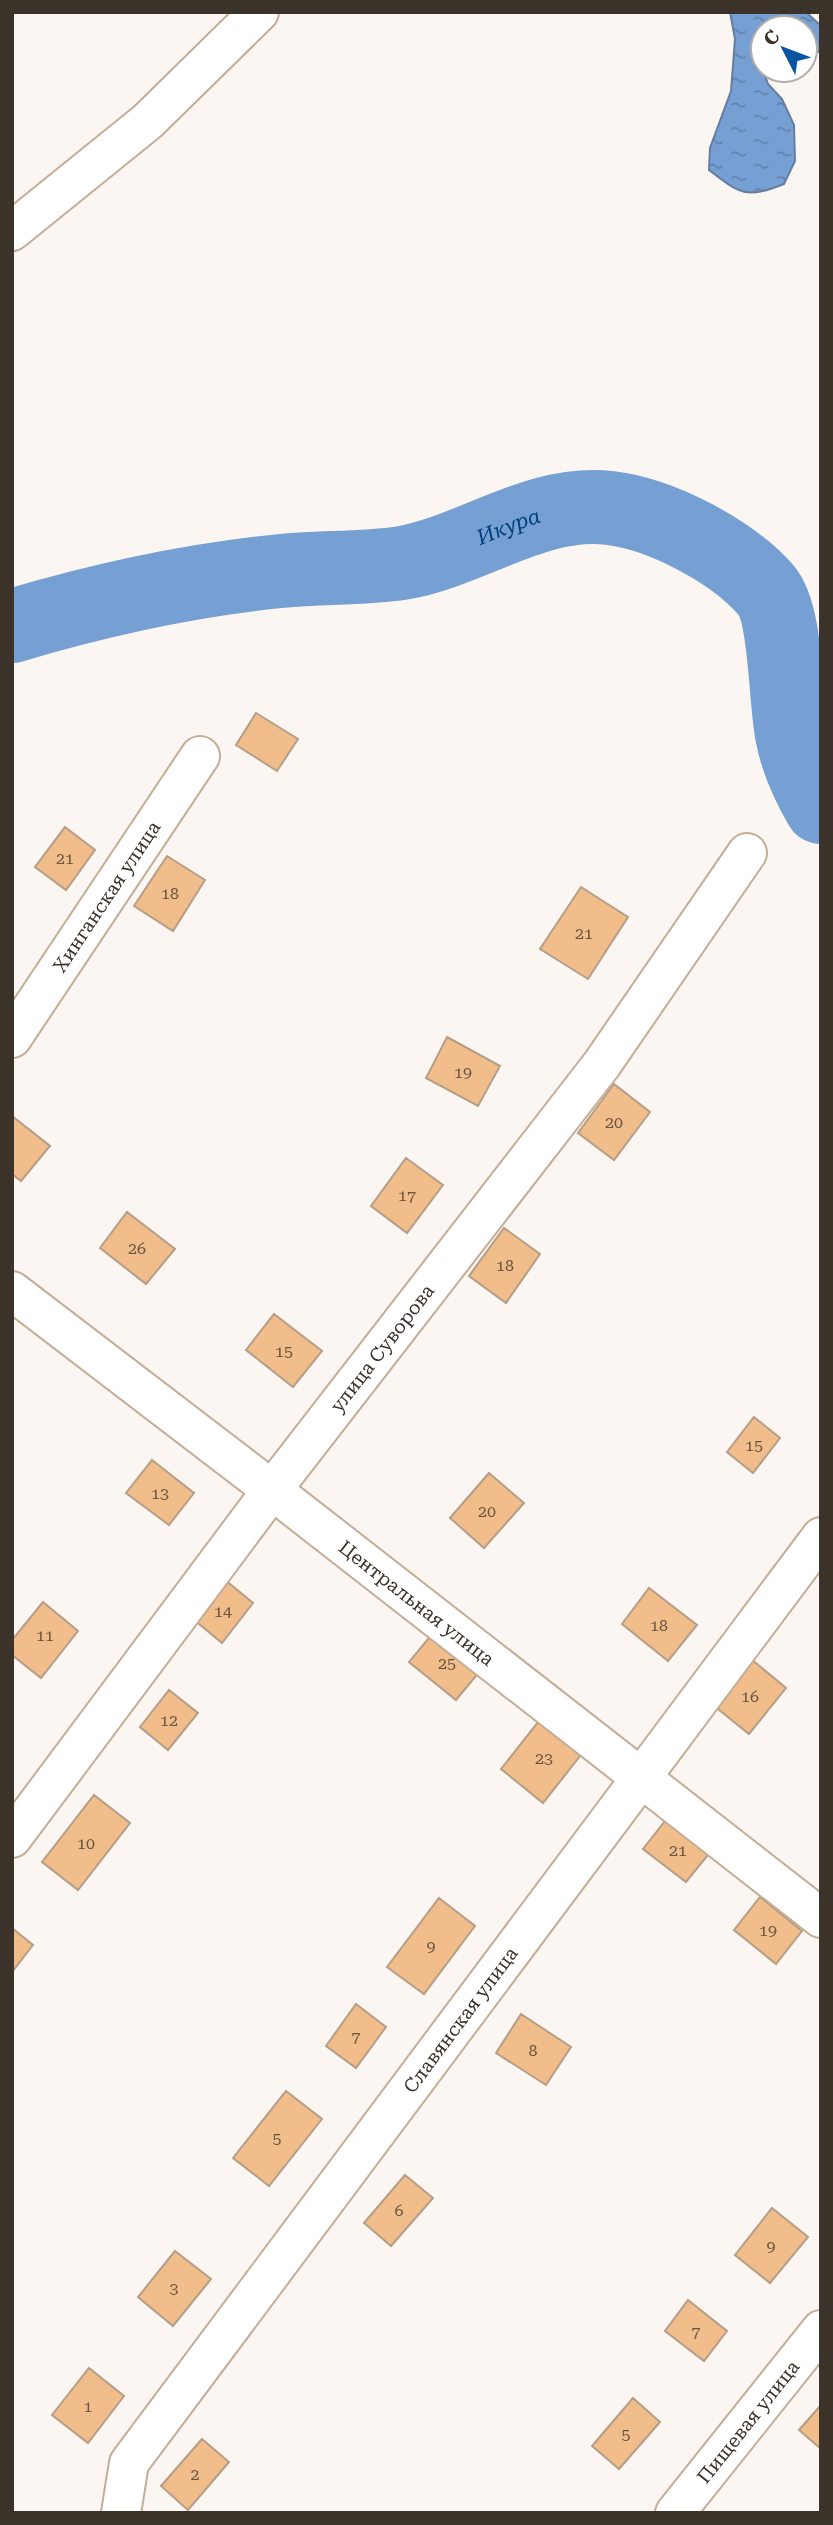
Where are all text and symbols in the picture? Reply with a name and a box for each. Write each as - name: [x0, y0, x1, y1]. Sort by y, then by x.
- north arrow: [749, 14, 819, 84]
- text: С: [759, 25, 785, 51]
- water label: Икура: [472, 504, 543, 550]
- street label: Хинганская улица: [48, 816, 165, 977]
- house number: 21: [56, 849, 74, 868]
- house number: 18: [161, 884, 179, 903]
- house number: 21: [575, 924, 593, 943]
- house number: 19: [454, 1063, 472, 1082]
- house number: 20: [605, 1113, 623, 1132]
- house number: 17: [398, 1186, 416, 1205]
- house number: 26: [128, 1239, 146, 1258]
- house number: 18: [496, 1256, 514, 1275]
- street label: улица Суворова: [325, 1279, 439, 1417]
- house number: 15: [275, 1342, 293, 1361]
- house number: 15: [745, 1436, 763, 1455]
- house number: 13: [151, 1484, 169, 1503]
- house number: 20: [478, 1502, 496, 1521]
- street label: Центральная улица: [335, 1535, 500, 1671]
- house number: 14: [214, 1602, 232, 1621]
- house number: 18: [650, 1616, 668, 1635]
- house number: 11: [36, 1626, 54, 1645]
- house number: 25: [438, 1654, 456, 1673]
- house number: 16: [741, 1687, 759, 1706]
- house number: 12: [160, 1711, 178, 1730]
- house number: 23: [535, 1749, 553, 1768]
- house number: 10: [77, 1834, 95, 1853]
- house number: 21: [669, 1841, 687, 1860]
- house number: 19: [759, 1921, 777, 1940]
- house number: 9: [427, 1937, 436, 1956]
- street label: Славянская улица: [398, 1942, 523, 2097]
- house number: 7: [352, 2027, 361, 2046]
- house number: 8: [529, 2041, 538, 2060]
- house number: 5: [273, 2129, 282, 2148]
- house number: 6: [395, 2201, 404, 2220]
- house number: 9: [767, 2237, 776, 2256]
- house number: 3: [170, 2279, 179, 2298]
- house number: 7: [692, 2322, 701, 2341]
- street label: Пищевая улица: [692, 2355, 804, 2488]
- house number: 1: [84, 2397, 93, 2416]
- house number: 5: [622, 2425, 631, 2444]
- house number: 2: [191, 2465, 200, 2484]

